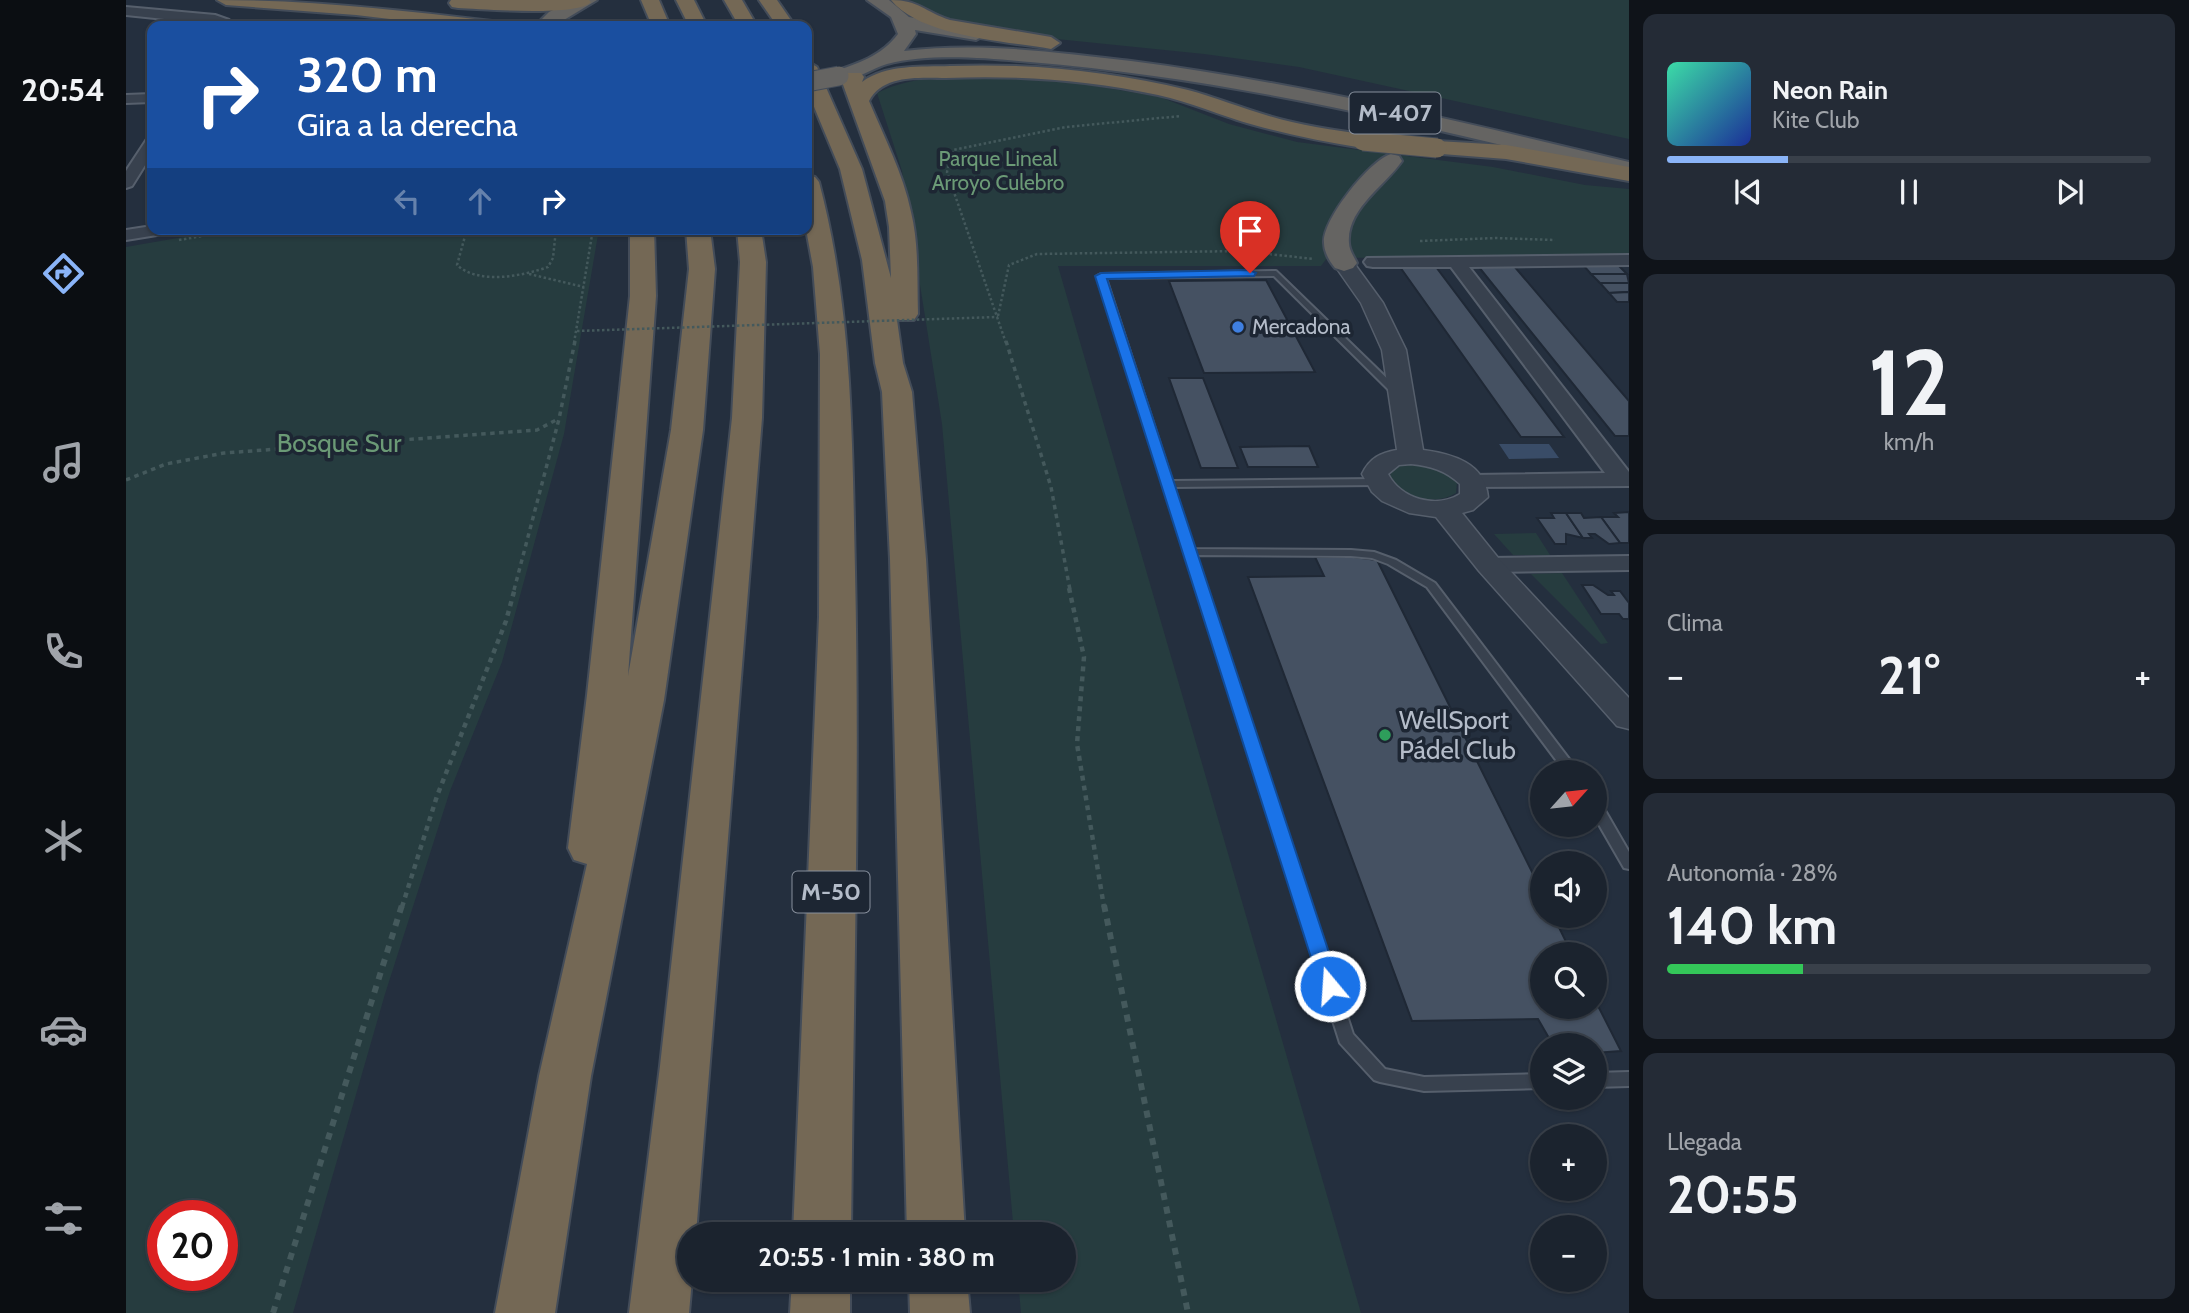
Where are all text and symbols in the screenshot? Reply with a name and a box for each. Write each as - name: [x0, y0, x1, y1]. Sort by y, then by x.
- text: 320 m: [297, 45, 438, 104]
- icon: right: [182, 49, 273, 140]
- text: 20:54: [21, 70, 105, 109]
- text: Neon Rain: [1772, 74, 1888, 106]
- road number: M-407: [1350, 92, 1440, 134]
- text: Gira a la derecha: [297, 105, 518, 144]
- text: Kite Club: [1772, 106, 1859, 134]
- park label: Parque Lineal Arroyo Culebro: [932, 146, 1064, 195]
- icon: previous: [1729, 173, 1767, 211]
- icon: pause: [1890, 173, 1928, 211]
- icon: next: [2051, 173, 2089, 211]
- icon: left: [388, 182, 426, 220]
- icon: ahead: [461, 182, 499, 220]
- icon: right: [534, 182, 572, 220]
- pin: [1220, 201, 1280, 273]
- icon: arrive: [1231, 212, 1269, 250]
- icon: directions: [39, 249, 88, 298]
- place label: Mercadona: [1252, 314, 1351, 339]
- marker: Mercadona: [1230, 319, 1246, 335]
- text: 12: [1868, 327, 1950, 438]
- park label: Bosque Sur: [277, 427, 402, 459]
- text: km/h: [1884, 428, 1934, 456]
- icon: music: [39, 438, 88, 487]
- text: Clima: [1667, 609, 1723, 637]
- icon: phone: [39, 627, 88, 676]
- text: 21°: [1878, 644, 1940, 707]
- text: −: [1667, 652, 1684, 699]
- text: +: [2134, 652, 2151, 699]
- place label: WellSport Pádel Club: [1399, 704, 1516, 766]
- marker: WellSport Pádel Club: [1377, 727, 1393, 743]
- north arrow: [1530, 760, 1606, 836]
- map controls: [1530, 760, 1607, 1292]
- icon: climate: [39, 816, 88, 865]
- button: sound: [1530, 851, 1607, 928]
- text: Autonomía · 28%: [1667, 859, 1837, 887]
- road number: M-50: [792, 872, 870, 912]
- text: 140 km: [1667, 894, 1837, 957]
- button: search: [1530, 942, 1607, 1019]
- position arrow: [1293, 949, 1367, 1023]
- icon: car: [39, 1005, 88, 1054]
- button: layers: [1530, 1033, 1607, 1110]
- button: +: [1530, 1124, 1607, 1201]
- text: Llegada: [1667, 1128, 1742, 1156]
- text: 20:55: [1667, 1163, 1799, 1226]
- icon: filters: [39, 1194, 88, 1243]
- speed limit sign: 20: [147, 1200, 238, 1291]
- button: −: [1530, 1215, 1607, 1292]
- text: 20:55 · 1 min · 380 m: [758, 1241, 995, 1273]

